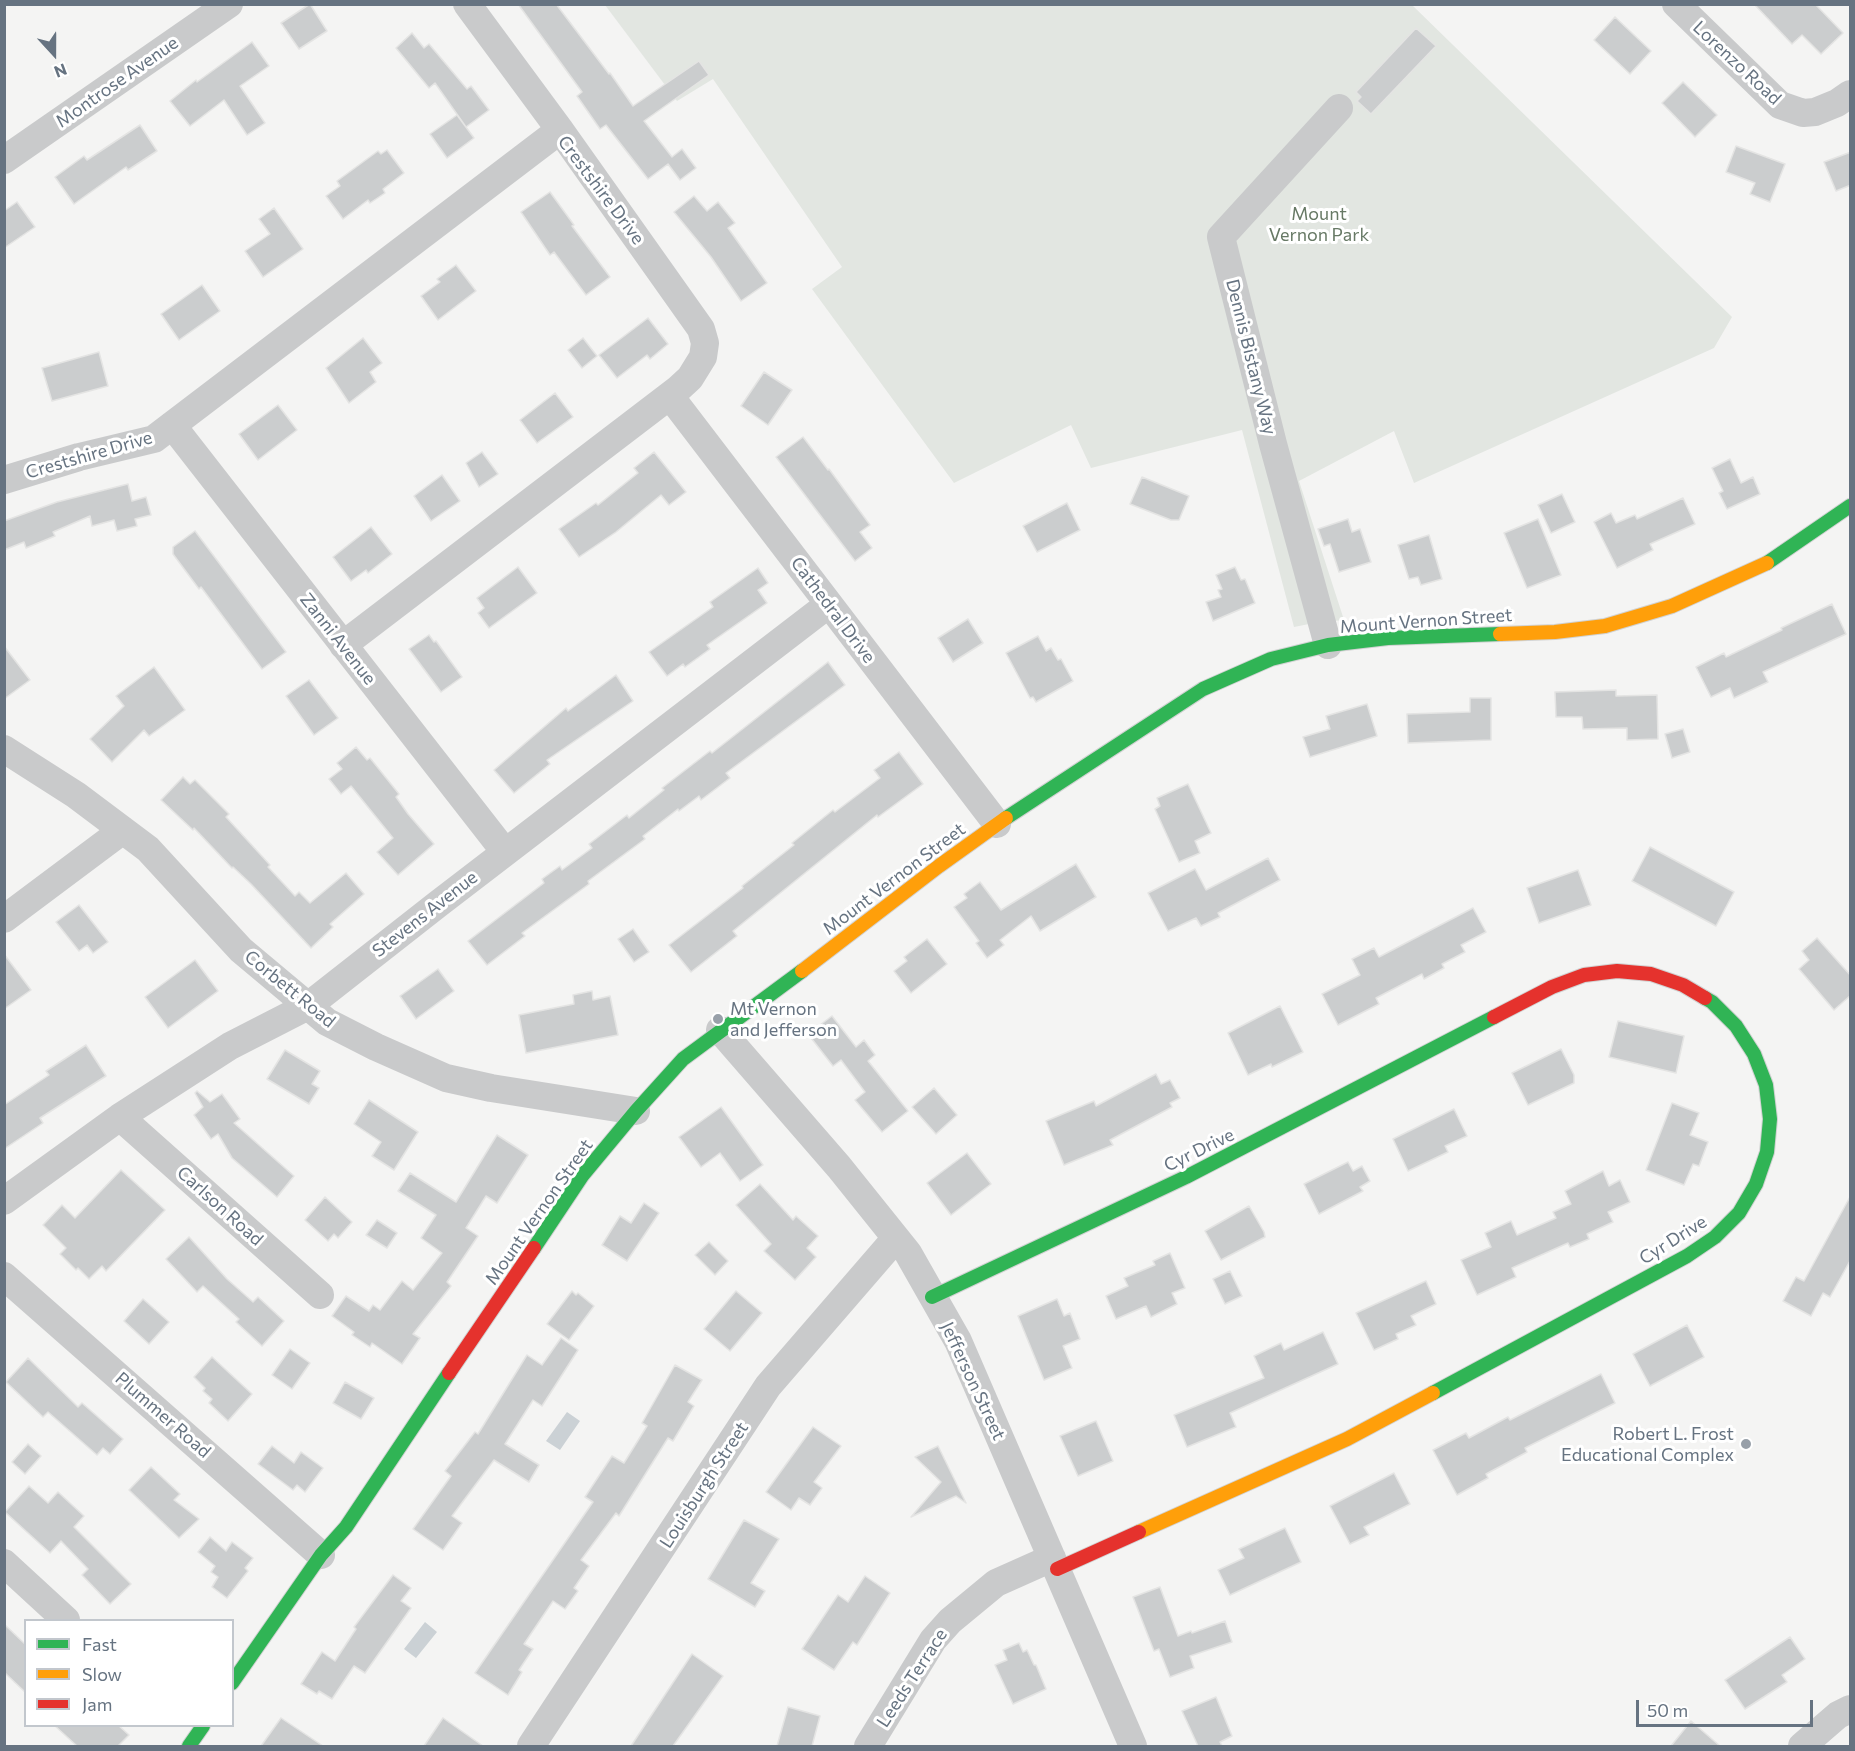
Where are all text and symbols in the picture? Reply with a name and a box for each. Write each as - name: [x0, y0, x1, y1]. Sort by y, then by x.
- street label: Lorenzo Road: [1688, 17, 1786, 109]
- north arrow: [24, 24, 84, 84]
- street label: Montrose Avenue: [52, 32, 182, 132]
- text: N: [52, 60, 70, 82]
- street label: Crestshire Drive: [553, 131, 649, 249]
- park label: Mount Vernon Park: [1269, 203, 1369, 246]
- street label: Dennis Bistany Way: [1221, 277, 1281, 437]
- street label: Crestshire Drive: [23, 427, 155, 483]
- street label: Cathedral Drive: [786, 553, 880, 667]
- street label: Zanni Avenue: [296, 589, 380, 689]
- street label: Mount Vernon Street: [1339, 604, 1513, 638]
- street label: Mount Vernon Street: [819, 818, 969, 940]
- street label: Stevens Avenue: [368, 866, 482, 962]
- street label: Corbett Road: [240, 946, 340, 1032]
- place label: Mt Vernon and Jefferson: [730, 998, 837, 1040]
- marker: Mt Vernon and Jefferson: [711, 1012, 725, 1026]
- street label: Cyr Drive: [1160, 1124, 1238, 1176]
- street label: Mount Vernon Street: [481, 1135, 597, 1289]
- street label: Carlson Road: [173, 1162, 267, 1250]
- street label: Cyr Drive: [1635, 1211, 1711, 1269]
- street label: Jefferson Street: [936, 1318, 1010, 1444]
- street label: Plummer Road: [111, 1368, 215, 1462]
- street label: Louisburgh Street: [655, 1418, 753, 1552]
- place label: Robert L. Frost Educational Complex: [1561, 1423, 1734, 1466]
- marker: Robert L. Frost Educational Complex: [1739, 1437, 1753, 1451]
- legend: [24, 1619, 234, 1727]
- street label: Leeds Terrace: [872, 1625, 952, 1731]
- text: Fast: [82, 1633, 117, 1655]
- text: Slow: [82, 1663, 122, 1685]
- scale bar: [1639, 1688, 1816, 1726]
- text: Jam: [82, 1693, 112, 1715]
- text: 50 m: [1647, 1699, 1688, 1721]

